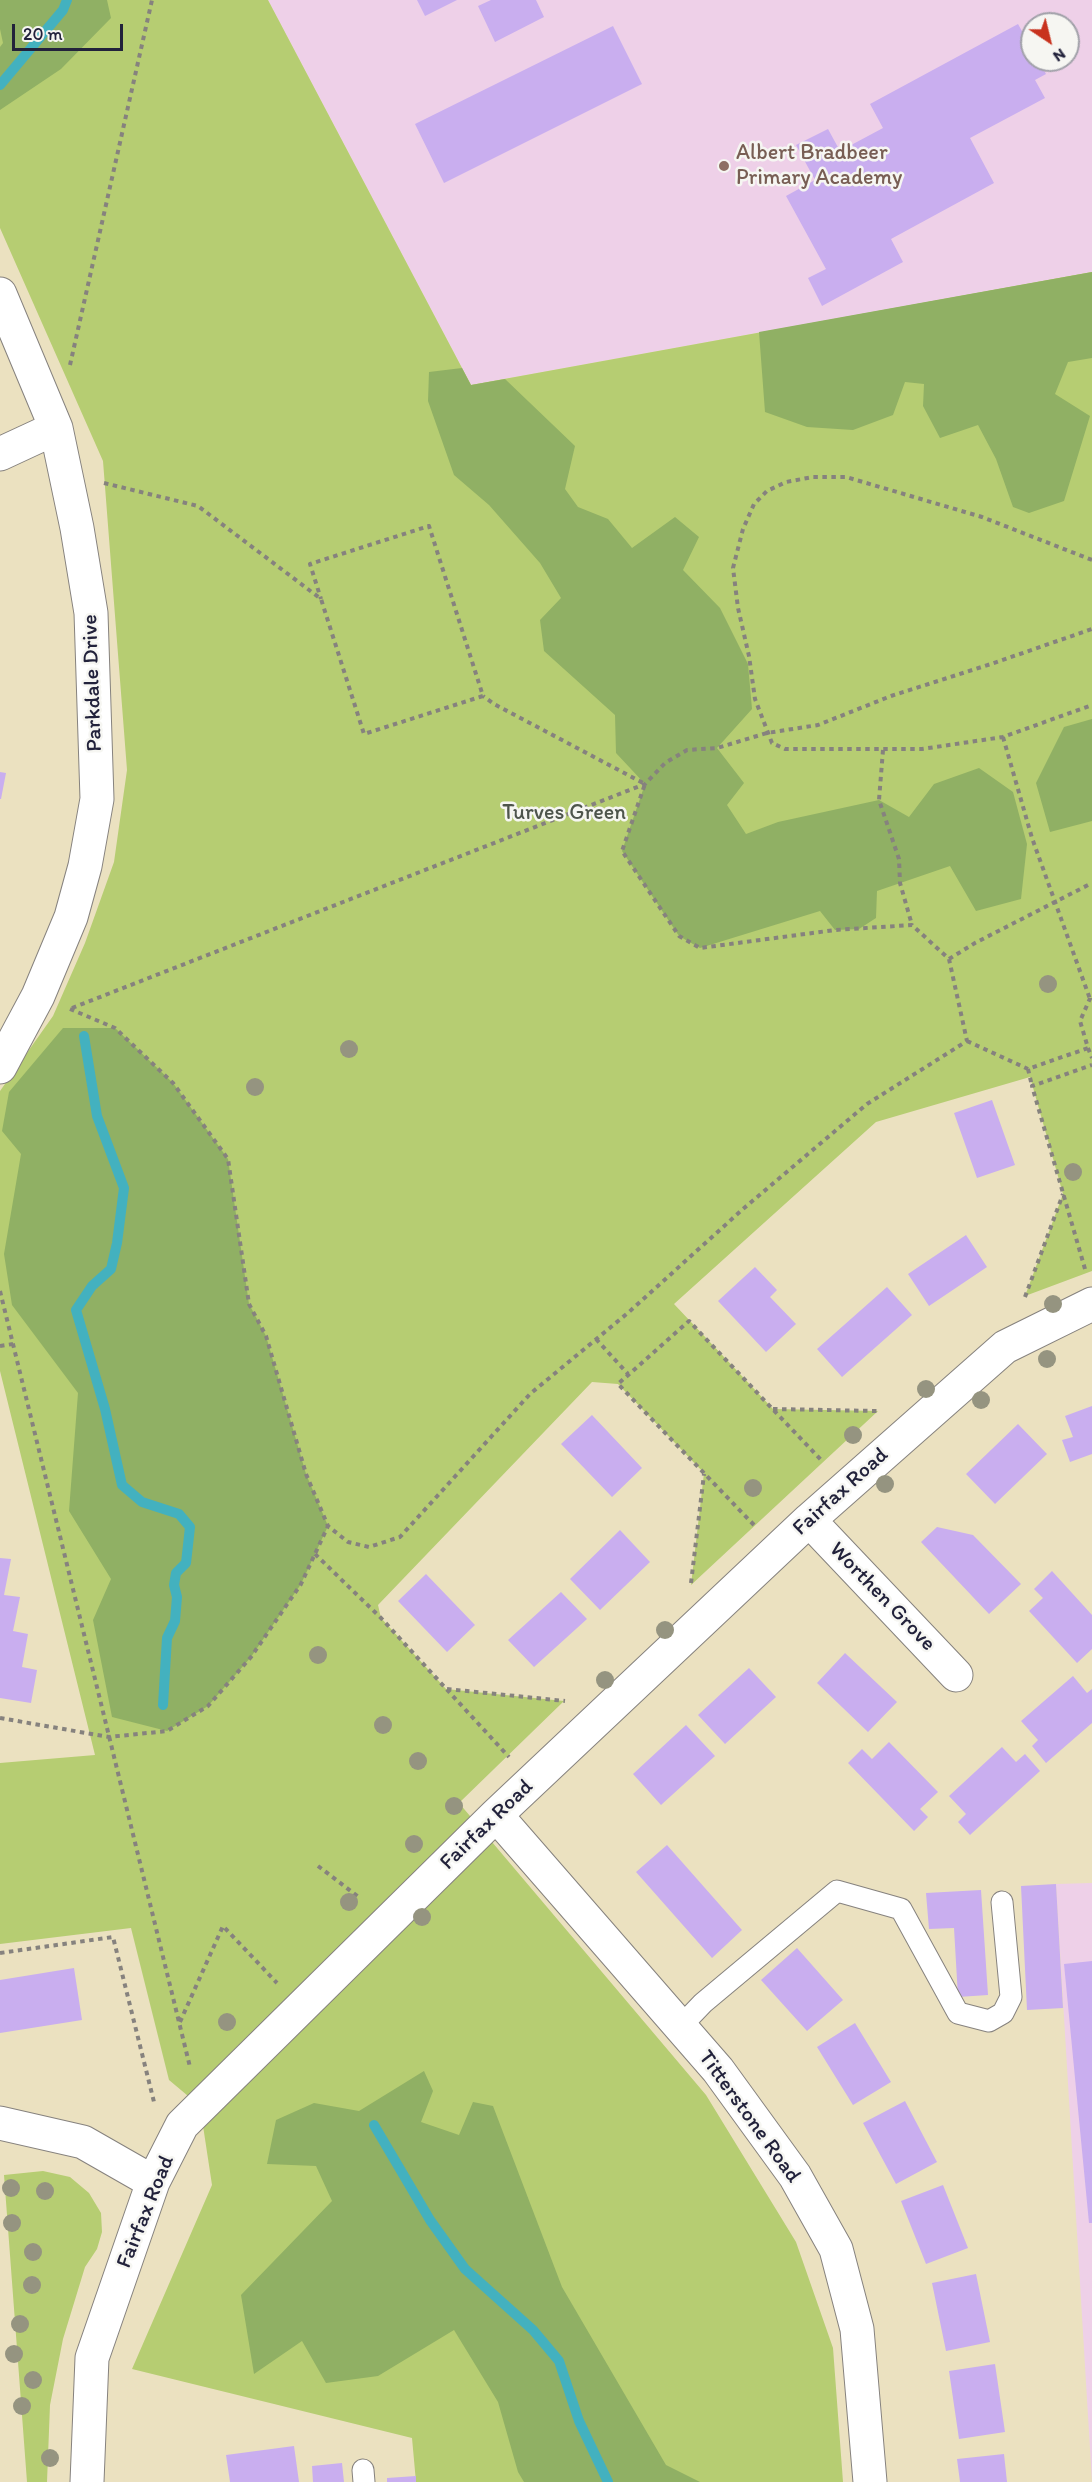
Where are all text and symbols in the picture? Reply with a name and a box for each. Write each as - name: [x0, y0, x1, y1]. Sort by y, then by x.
- scale bar: [15, 12, 126, 50]
- north arrow: [1020, 12, 1080, 72]
- text: 20 m: [23, 23, 63, 45]
- text: N: [1050, 45, 1069, 66]
- place label: Albert Bradbeer Primary Academy: [736, 140, 902, 192]
- marker: Albert Bradbeer Primary Academy: [717, 159, 731, 173]
- street label: Parkdale Drive: [77, 614, 109, 752]
- park label: Turves Green: [502, 800, 626, 826]
- street label: Fairfax Road: [788, 1442, 894, 1542]
- street label: Worthen Grove: [823, 1537, 941, 1657]
- street label: Fairfax Road: [435, 1774, 539, 1876]
- street label: Titterstone Road: [692, 2046, 806, 2188]
- street label: Fairfax Road: [111, 2152, 181, 2272]

